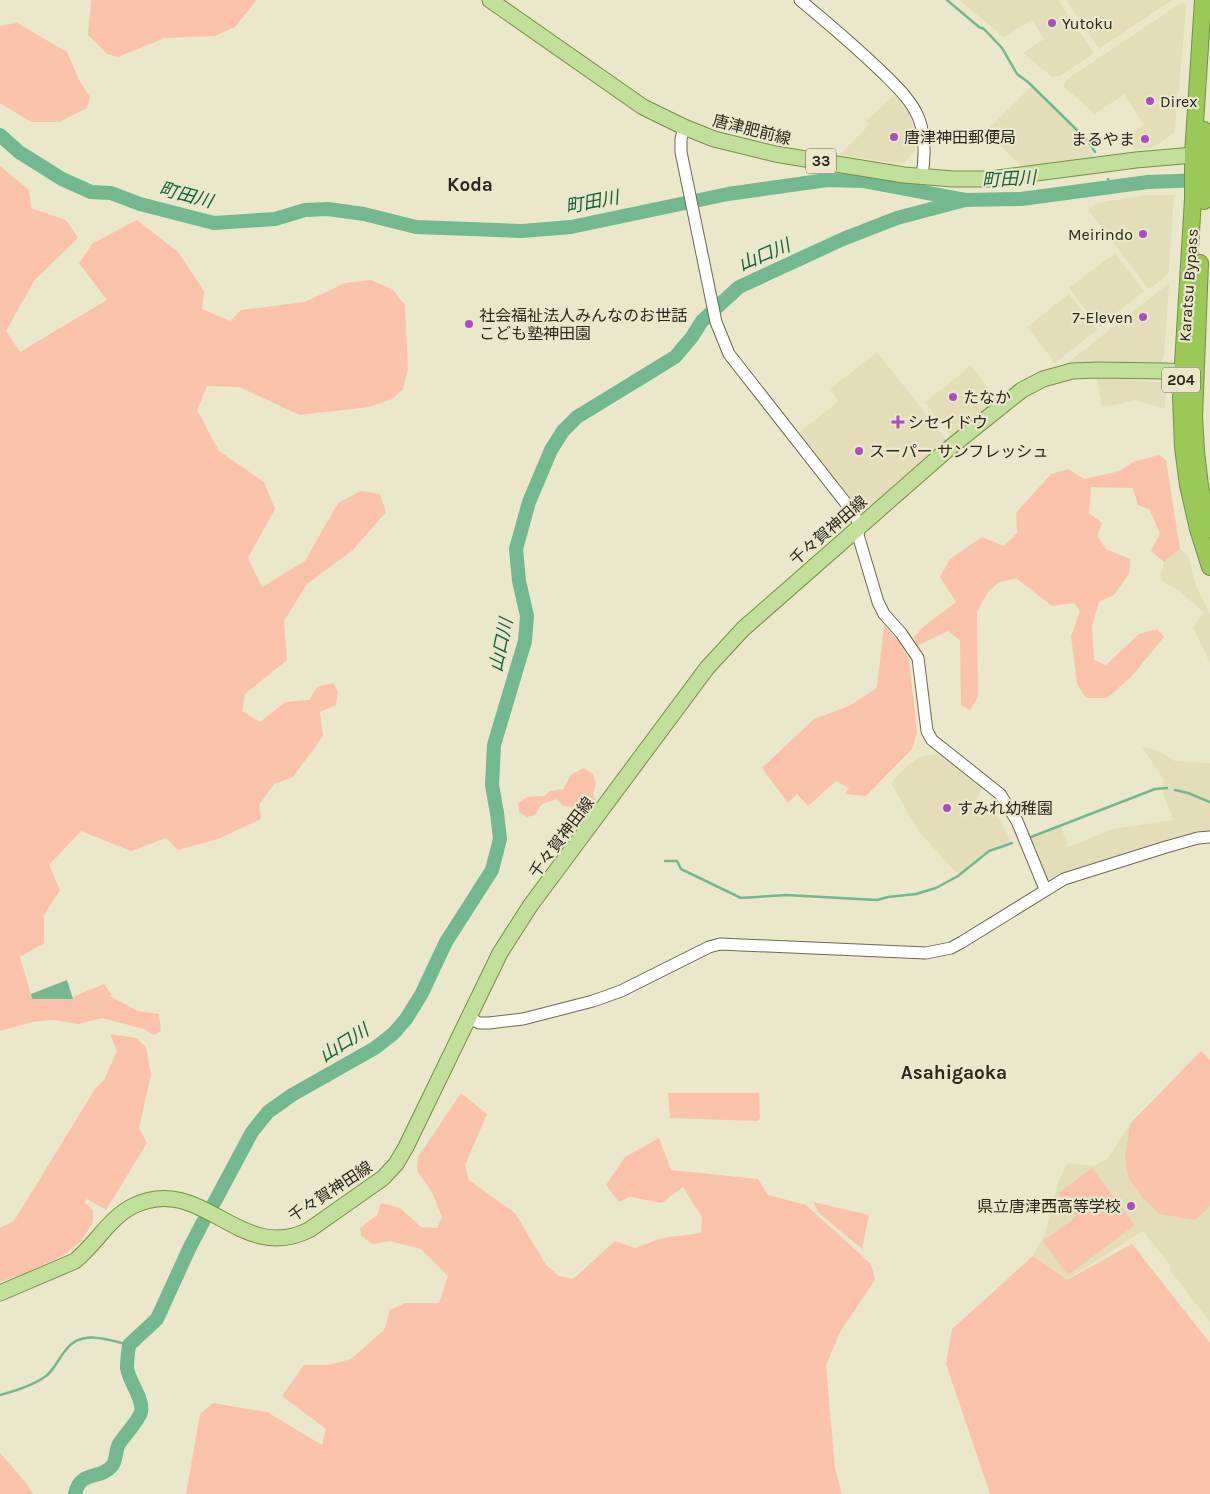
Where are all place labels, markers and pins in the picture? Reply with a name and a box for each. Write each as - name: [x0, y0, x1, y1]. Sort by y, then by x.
- place label: Yutoku: [1062, 14, 1113, 33]
- marker: Yutoku: [1046, 17, 1058, 29]
- place label: Direx: [1160, 92, 1198, 111]
- marker: Direx: [1144, 95, 1156, 107]
- place label: 唐津神田郵便局: [904, 128, 1016, 147]
- place label: まるやま: [1071, 130, 1135, 149]
- marker: 唐津神田郵便局: [888, 131, 900, 143]
- marker: まるやま: [1139, 133, 1151, 145]
- place label: Meirindo: [1068, 225, 1133, 244]
- marker: Meirindo: [1137, 228, 1149, 240]
- place label: 社会福祉法人みんなのお世話 こども塾神田園: [479, 306, 687, 343]
- place label: 7-Eleven: [1072, 308, 1133, 327]
- marker: 7-Eleven: [1137, 311, 1149, 323]
- marker: 社会福祉法人みんなのお世話 こども塾神田園: [463, 318, 475, 330]
- place label: たなか: [963, 388, 1011, 407]
- marker: たなか: [947, 391, 959, 403]
- place label: シセイドウ: [908, 413, 988, 432]
- marker: シセイドウ: [892, 416, 904, 428]
- place label: スーパー サンフレッシュ: [869, 442, 1048, 461]
- marker: スーパー サンフレッシュ: [853, 445, 865, 457]
- place label: すみれ幼稚園: [957, 799, 1053, 818]
- marker: すみれ幼稚園: [941, 802, 953, 814]
- place label: 県立唐津西高等学校: [977, 1197, 1121, 1216]
- marker: 県立唐津西高等学校: [1125, 1200, 1137, 1212]

